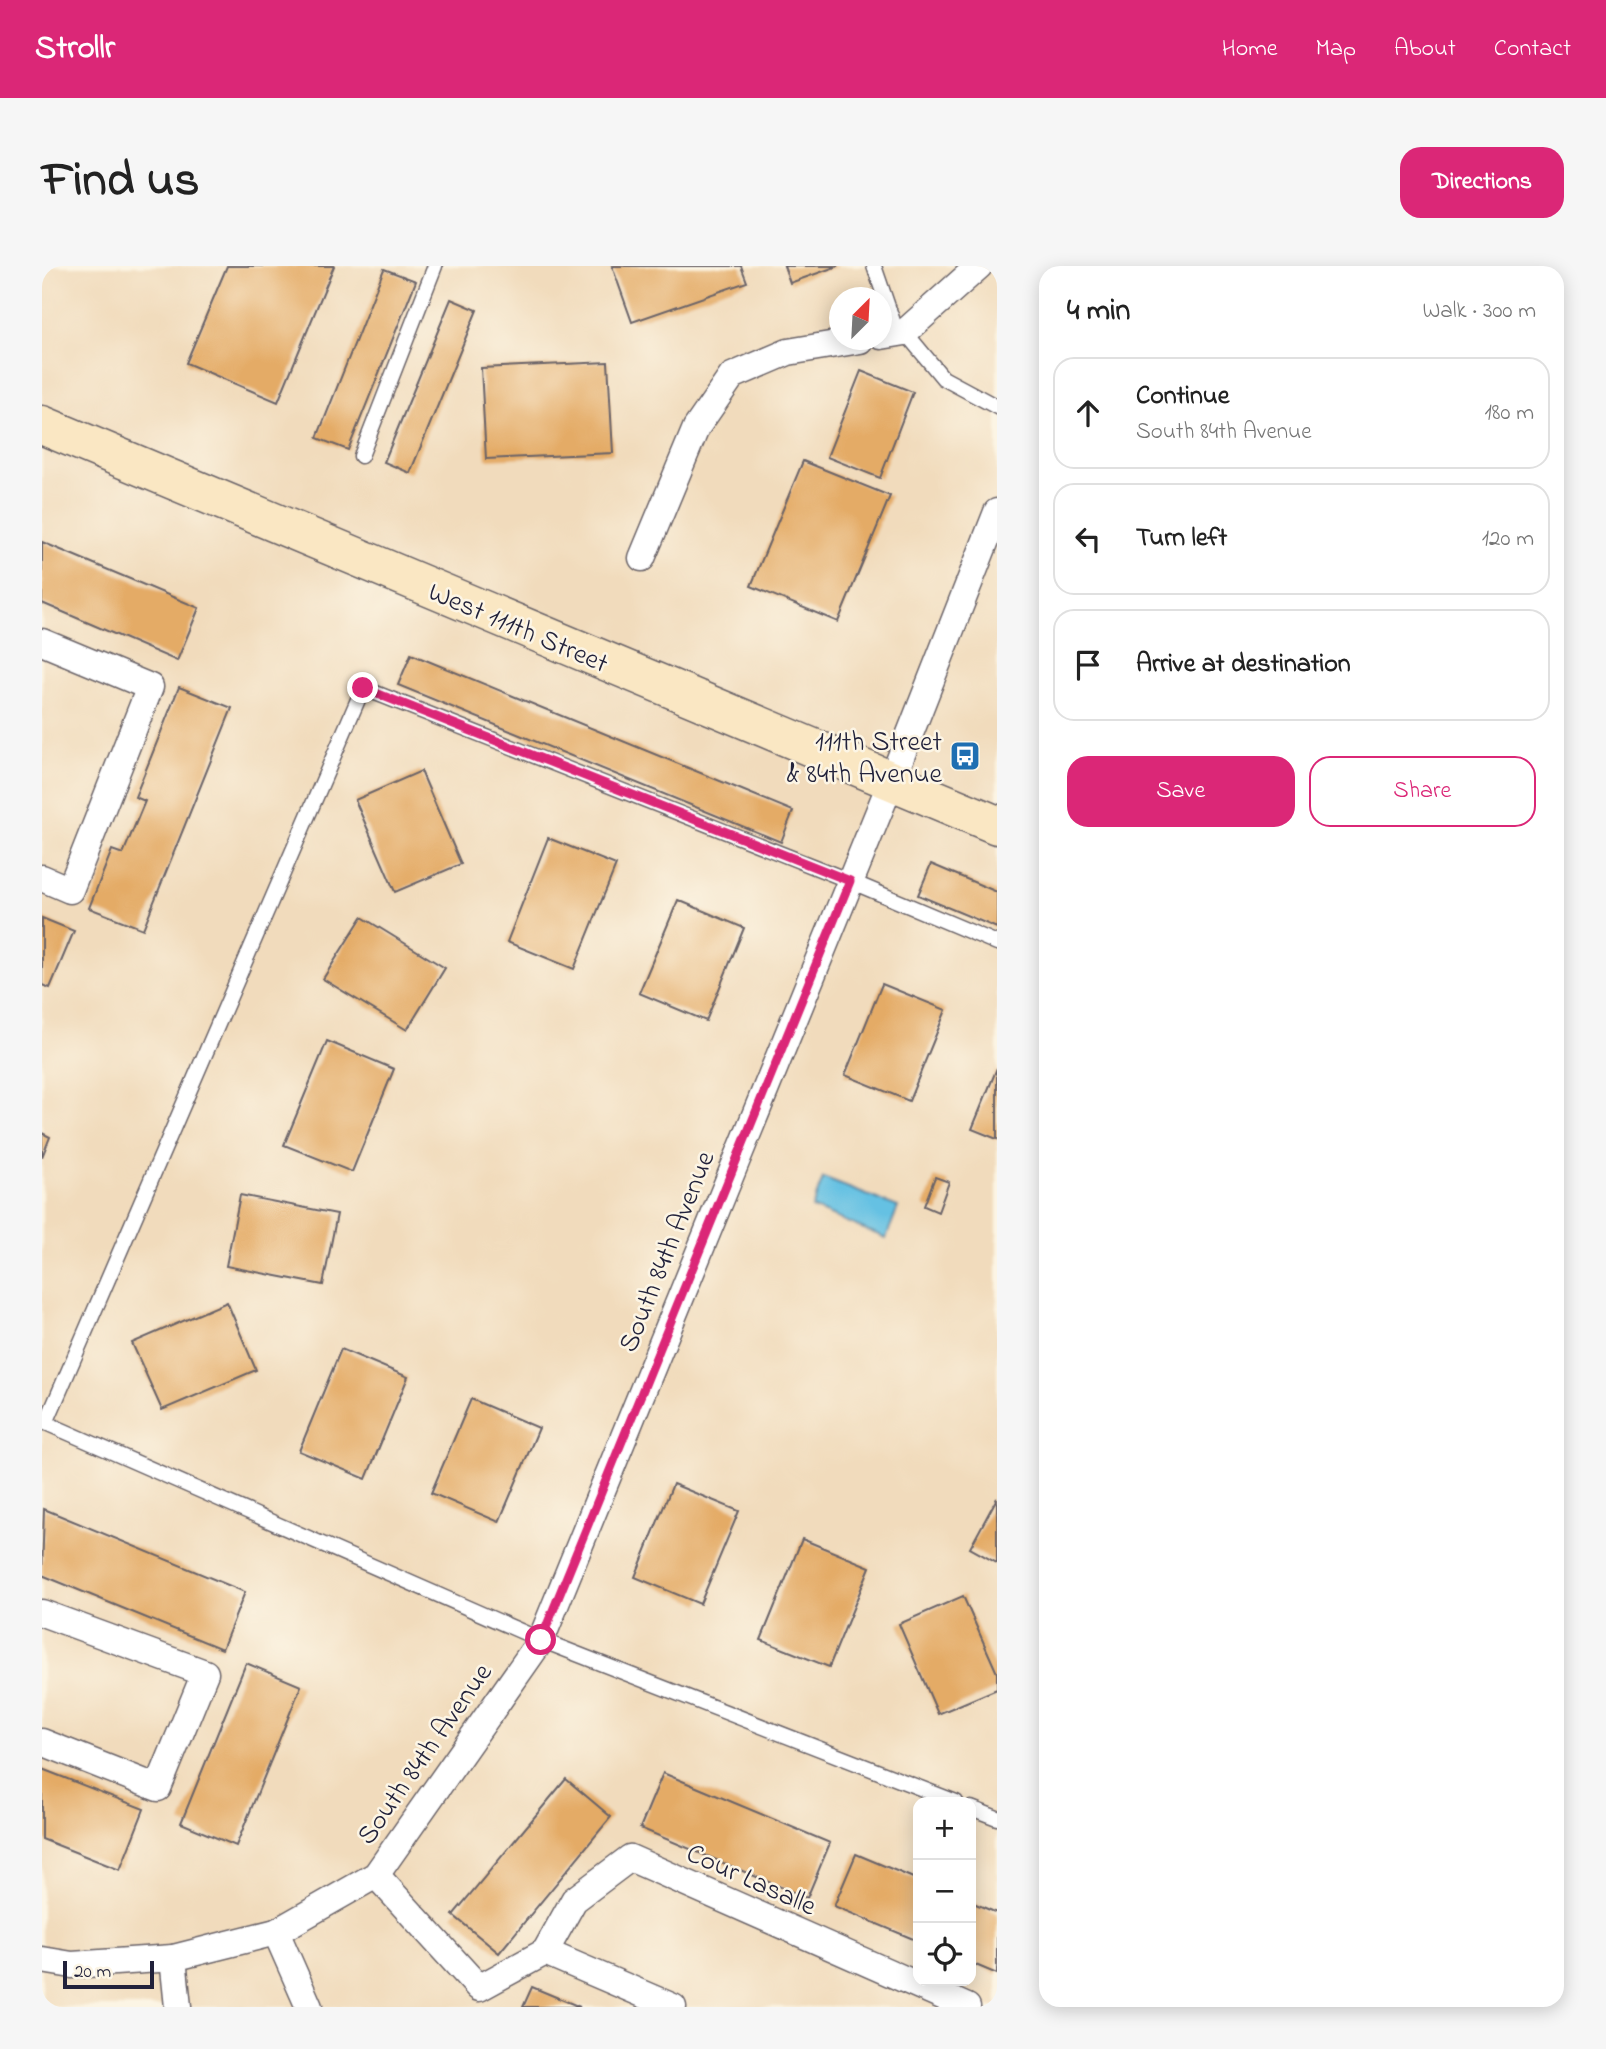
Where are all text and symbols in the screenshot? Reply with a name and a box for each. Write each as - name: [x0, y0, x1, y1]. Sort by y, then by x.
- text: Strollr: [35, 25, 115, 73]
- text: Home: [1222, 32, 1278, 67]
- text: Map: [1316, 32, 1356, 67]
- text: About: [1394, 32, 1456, 67]
- text: Contact: [1494, 32, 1571, 67]
- text: Find us: [42, 146, 199, 218]
- button: Directions: [1400, 147, 1564, 218]
- north arrow: [829, 287, 892, 350]
- text: 4 min: [1067, 290, 1130, 334]
- text: Walk · 300 m: [1422, 295, 1536, 328]
- text: Continue: [1136, 378, 1229, 416]
- icon: ahead: [1069, 394, 1107, 432]
- text: 180 m: [1485, 397, 1534, 430]
- text: South 84th Avenue: [1136, 416, 1312, 449]
- icon: left: [1069, 520, 1107, 558]
- text: Turn left: [1136, 520, 1227, 558]
- text: 120 m: [1482, 523, 1534, 556]
- street label: West 111th Street: [421, 573, 614, 686]
- icon: arrive: [1069, 646, 1107, 684]
- text: Arrive at destination: [1136, 646, 1351, 684]
- route end: [347, 672, 378, 703]
- place label: 111th Street & 84th Avenue: [787, 723, 942, 796]
- bus stop icon: 111th Street & 84th Avenue: [948, 739, 982, 773]
- button: Save: [1067, 756, 1295, 827]
- button: Share: [1309, 756, 1536, 827]
- street label: South 84th Avenue: [609, 1145, 727, 1359]
- route start: [525, 1624, 556, 1655]
- street label: South 84th Avenue: [348, 1655, 504, 1854]
- map controls: [913, 1797, 976, 1986]
- button: +: [913, 1797, 976, 1860]
- street label: Cour Lasalle: [679, 1834, 823, 1928]
- button: −: [913, 1860, 976, 1923]
- button: locate: [913, 1923, 976, 1986]
- scale bar: [63, 1958, 154, 1990]
- text: 20 m: [74, 1959, 111, 1986]

